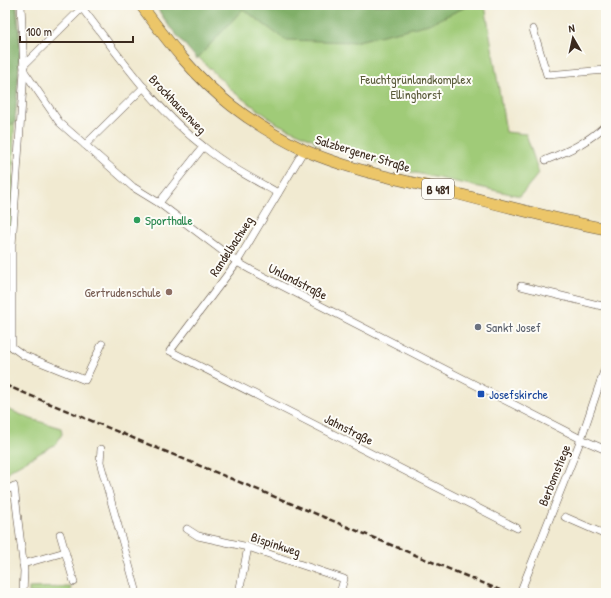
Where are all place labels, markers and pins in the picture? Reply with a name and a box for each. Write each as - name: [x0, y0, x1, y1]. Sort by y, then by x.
- place label: Sporthalle: [145, 211, 193, 229]
- marker: Sporthalle: [132, 215, 142, 225]
- place label: Gertrudenschule: [84, 283, 161, 301]
- marker: Gertrudenschule: [164, 287, 174, 297]
- place label: Sankt Josef: [486, 318, 541, 336]
- marker: Sankt Josef: [473, 322, 483, 332]
- place label: Josefskirche: [489, 385, 548, 403]
- marker: Josefskirche: [476, 389, 486, 399]

